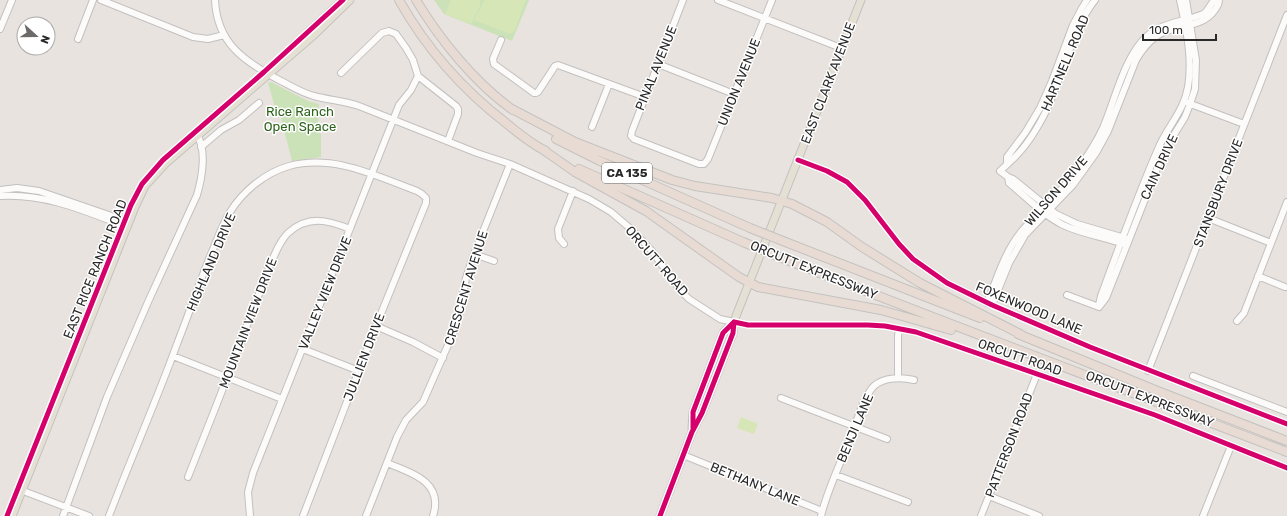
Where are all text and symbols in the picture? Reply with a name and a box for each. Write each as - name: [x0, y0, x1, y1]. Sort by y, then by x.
- street label: HARTNELL ROAD: [1038, 13, 1092, 113]
- north arrow: [16, 16, 56, 56]
- scale bar: [1143, 16, 1216, 42]
- street label: EAST CLARK AVENUE: [798, 20, 858, 146]
- street label: PINAL AVENUE: [632, 23, 680, 113]
- text: 100 m: [1149, 23, 1183, 37]
- text: N: [37, 33, 52, 46]
- street label: UNION AVENUE: [715, 36, 763, 128]
- park label: Rice Ranch Open Space: [264, 104, 336, 134]
- street label: CAIN DRIVE: [1137, 132, 1181, 202]
- street label: STANSBURY DRIVE: [1190, 137, 1246, 249]
- street label: WILSON DRIVE: [1022, 153, 1091, 229]
- road number: CA 135: [602, 163, 652, 183]
- street label: EAST RICE RANCH ROAD: [60, 197, 130, 341]
- street label: HIGHLAND DRIVE: [183, 210, 239, 314]
- street label: ORCUTT ROAD: [623, 223, 691, 299]
- street label: CRESCENT AVENUE: [441, 229, 491, 347]
- street label: VALLEY VIEW DRIVE: [295, 234, 355, 352]
- street label: ORCUTT EXPRESSWAY: [748, 238, 880, 303]
- street label: MOUNTAIN VIEW DRIVE: [216, 255, 280, 390]
- street label: FOXENWOOD LANE: [974, 279, 1085, 337]
- street label: JULLIEN DRIVE: [340, 311, 388, 403]
- street label: ORCUTT ROAD: [976, 336, 1064, 378]
- street label: ORCUTT EXPRESSWAY: [1084, 368, 1217, 431]
- street label: PATTERSON ROAD: [982, 390, 1036, 499]
- street label: BENJI LANE: [834, 391, 876, 465]
- street label: BETHANY LANE: [708, 459, 802, 509]

